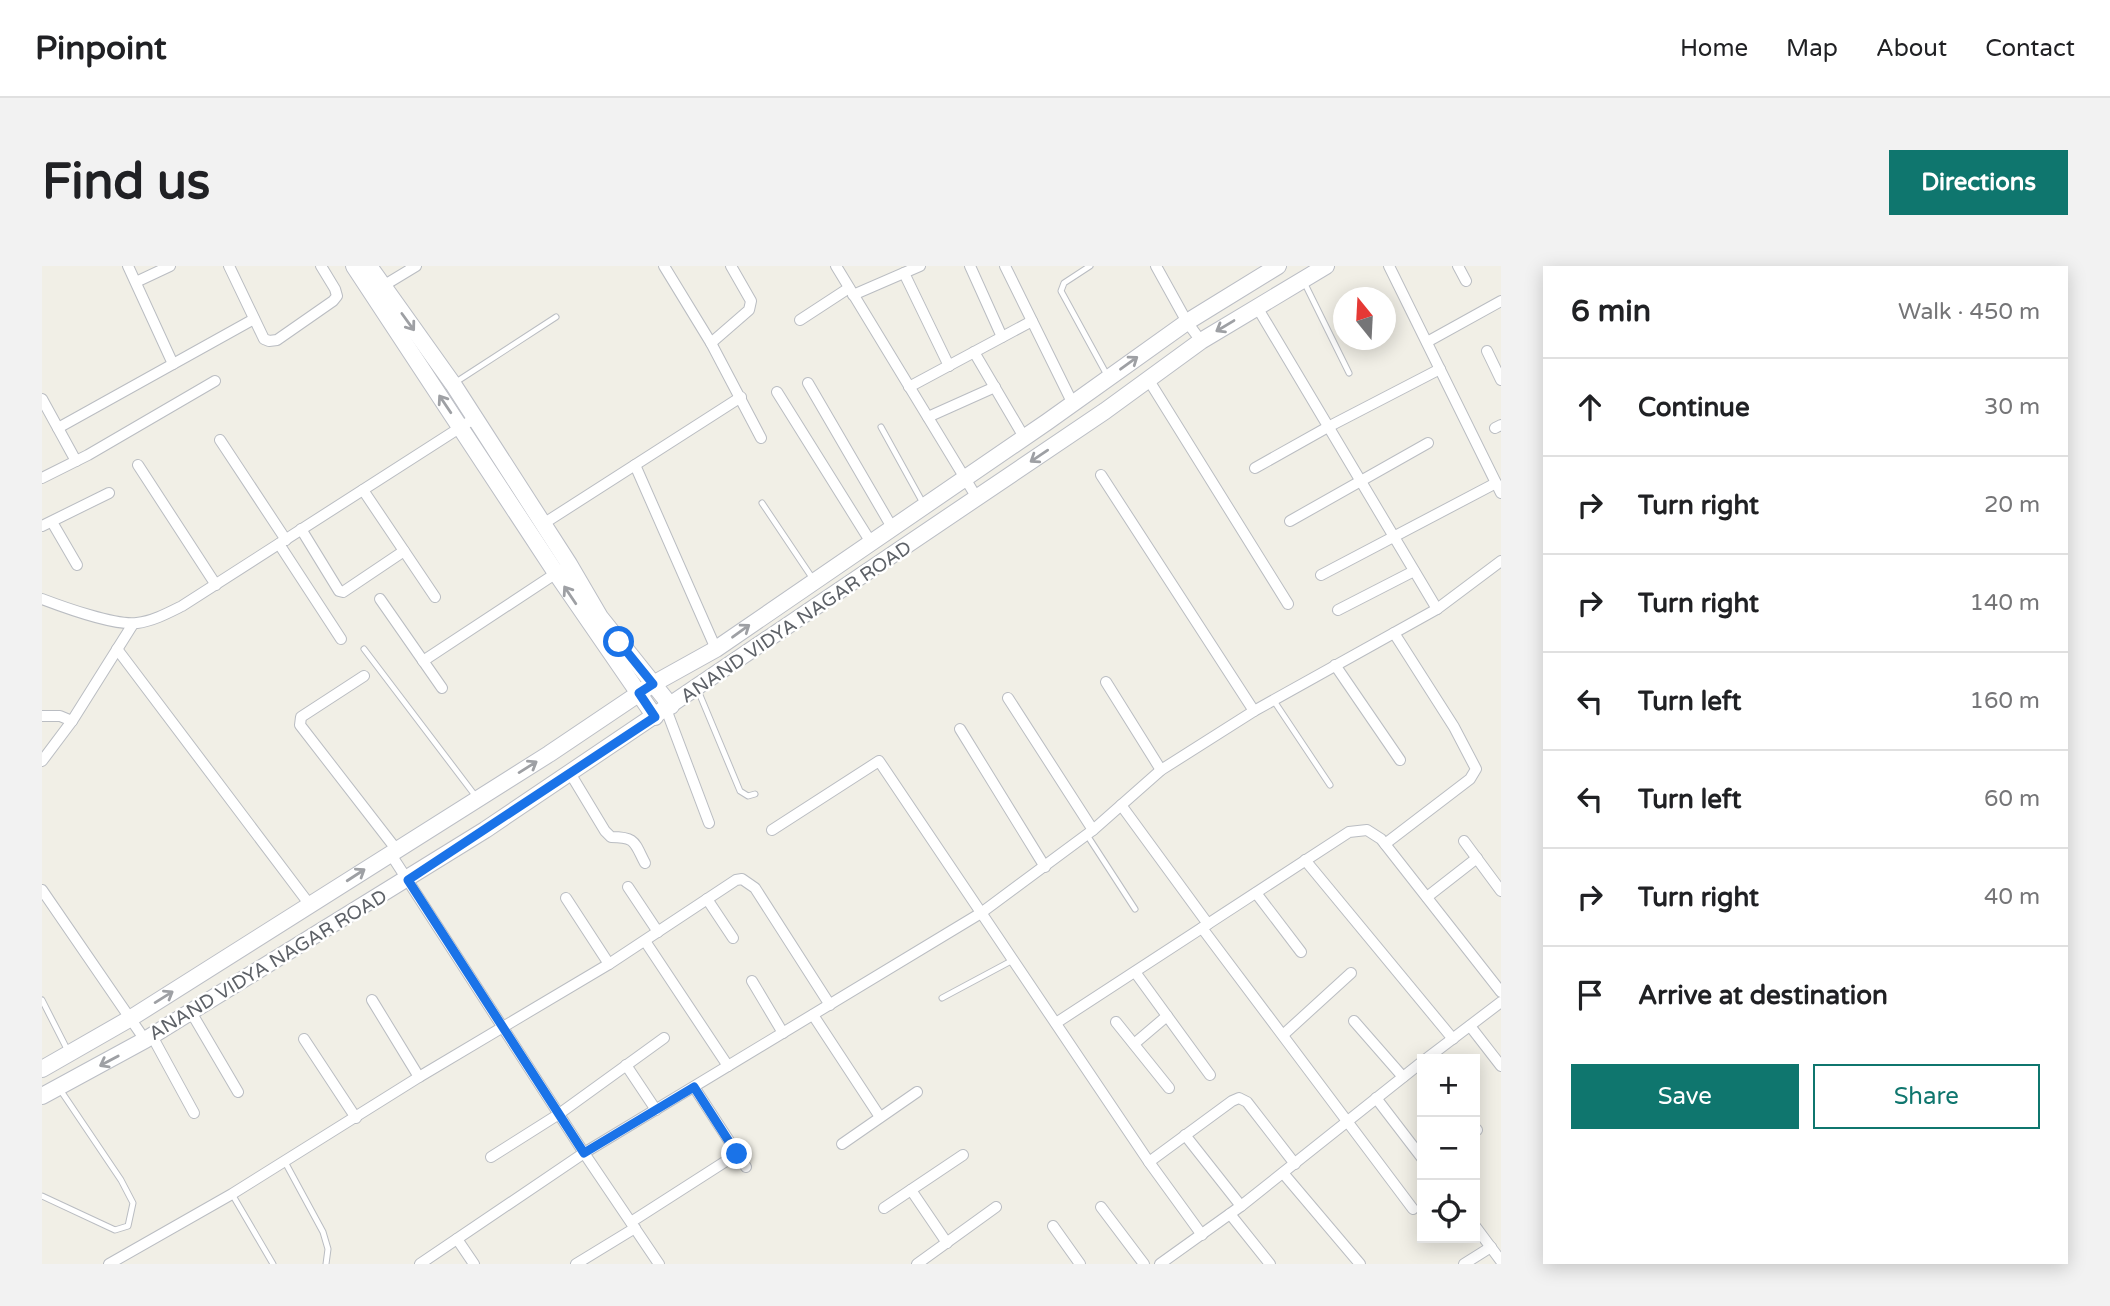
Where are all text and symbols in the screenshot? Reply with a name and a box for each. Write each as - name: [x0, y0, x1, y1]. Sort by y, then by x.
- text: Pinpoint: [35, 29, 167, 68]
- text: Home: [1680, 34, 1748, 63]
- text: Map: [1786, 34, 1838, 63]
- text: About: [1876, 34, 1947, 63]
- text: Contact: [1985, 34, 2075, 63]
- button: Directions: [1889, 150, 2068, 215]
- text: Find us: [42, 153, 210, 212]
- north arrow: [1333, 287, 1396, 350]
- text: 6 min: [1571, 293, 1651, 330]
- text: Walk · 450 m: [1898, 298, 2040, 326]
- one-way arrow: [401, 312, 416, 331]
- one-way arrow: [1216, 319, 1236, 333]
- one-way arrow: [1119, 356, 1138, 370]
- icon: ahead: [1571, 388, 1609, 426]
- text: Continue: [1638, 392, 1750, 423]
- text: 30 m: [1984, 393, 2040, 421]
- one-way arrow: [438, 395, 452, 415]
- one-way arrow: [1030, 449, 1049, 463]
- icon: right: [1571, 486, 1609, 524]
- text: Turn right: [1638, 490, 1759, 521]
- text: 20 m: [1984, 491, 2040, 519]
- street label: ANAND VIDYA NAGAR ROAD: [676, 536, 916, 708]
- icon: right: [1571, 584, 1609, 622]
- one-way arrow: [563, 586, 577, 605]
- text: Turn right: [1638, 588, 1759, 619]
- text: 140 m: [1970, 589, 2040, 617]
- one-way arrow: [731, 624, 750, 638]
- route start: [603, 626, 634, 657]
- icon: left: [1571, 682, 1609, 720]
- text: Turn left: [1638, 686, 1741, 717]
- text: 160 m: [1970, 687, 2040, 715]
- one-way arrow: [518, 759, 538, 773]
- icon: left: [1571, 780, 1609, 818]
- text: Turn left: [1638, 784, 1741, 815]
- text: 60 m: [1984, 785, 2040, 813]
- one-way arrow: [346, 868, 365, 882]
- icon: right: [1571, 878, 1609, 916]
- text: Turn right: [1638, 882, 1759, 913]
- text: 40 m: [1984, 883, 2040, 911]
- street label: ANAND VIDYA NAGAR ROAD: [145, 885, 391, 1045]
- icon: arrive: [1571, 976, 1609, 1014]
- text: Arrive at destination: [1638, 980, 1888, 1011]
- one-way arrow: [154, 990, 174, 1004]
- map controls: [1417, 1054, 1480, 1243]
- button: +: [1417, 1054, 1480, 1117]
- one-way arrow: [99, 1055, 120, 1068]
- button: Save: [1571, 1064, 1799, 1129]
- button: Share: [1813, 1064, 2040, 1129]
- button: −: [1417, 1117, 1480, 1180]
- route end: [721, 1138, 752, 1169]
- button: locate: [1417, 1180, 1480, 1243]

